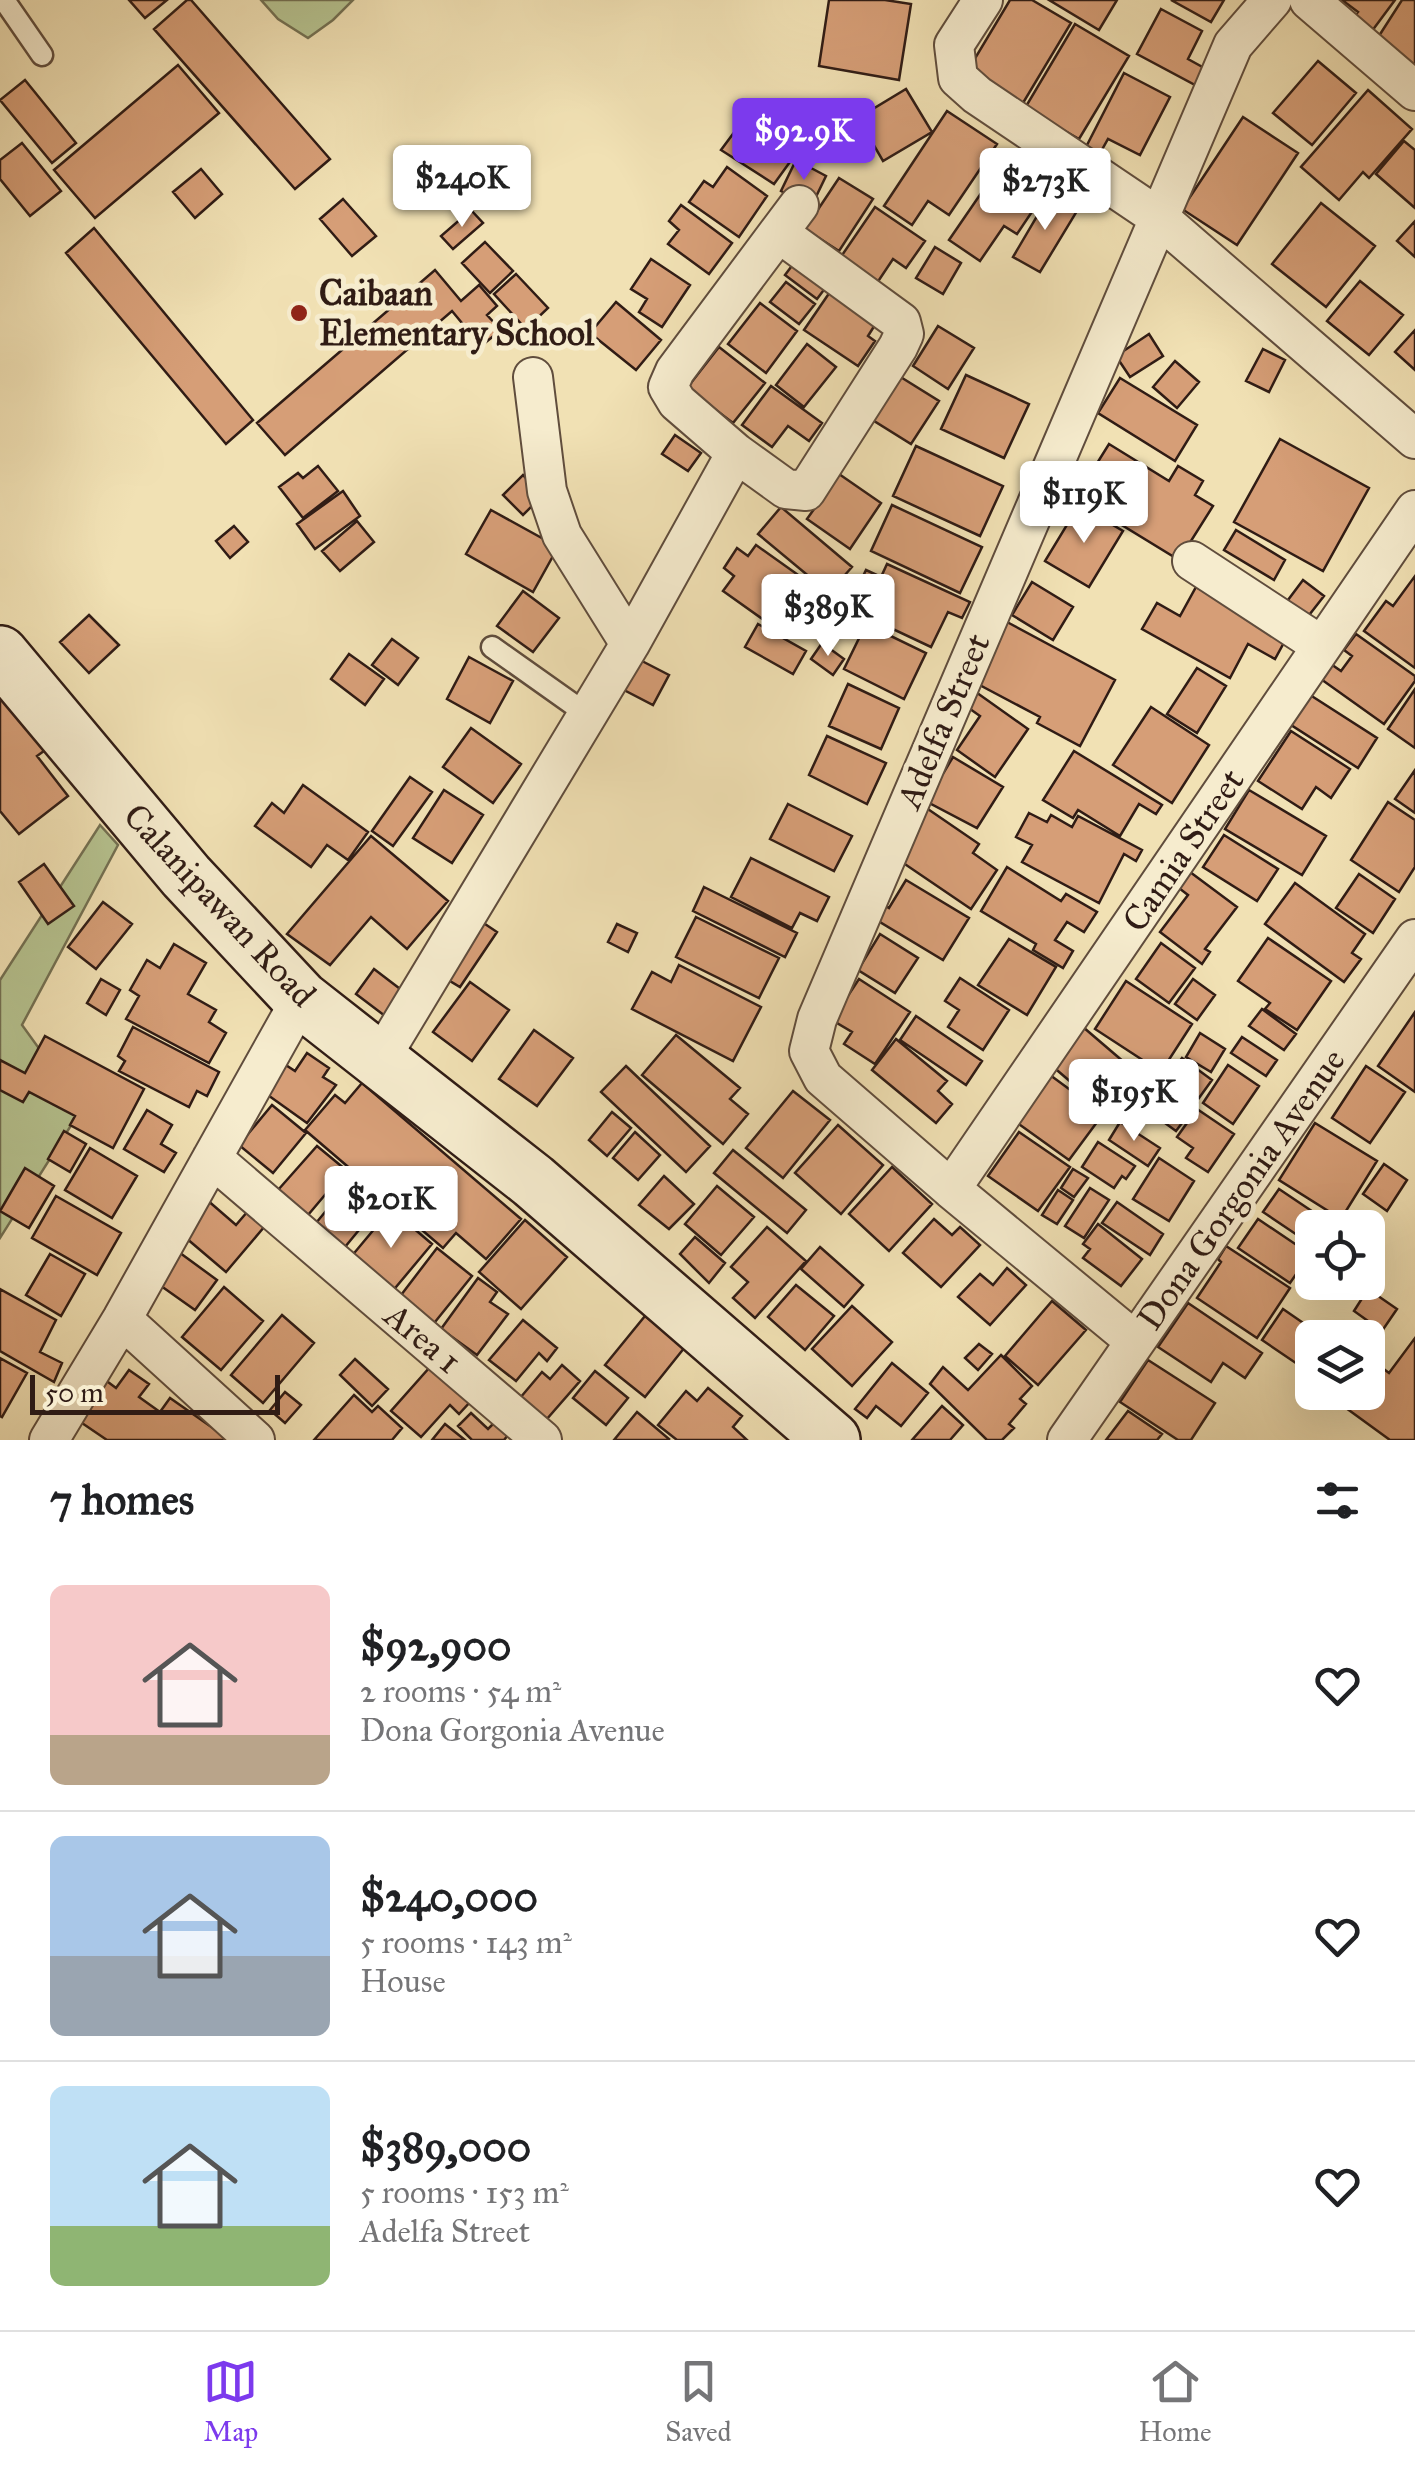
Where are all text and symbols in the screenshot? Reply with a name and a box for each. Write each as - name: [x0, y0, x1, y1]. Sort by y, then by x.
- pin: $92.9K: [723, 98, 885, 183]
- text: $92.9K: [754, 111, 854, 150]
- pin: $240K: [392, 145, 532, 230]
- pin: $273K: [975, 148, 1115, 233]
- text: $240K: [415, 158, 509, 197]
- text: $273K: [1002, 161, 1088, 200]
- place label: Caibaan Elementary School: [319, 272, 595, 355]
- marker: Caibaan Elementary School: [288, 302, 310, 324]
- pin: $119K: [1014, 461, 1154, 546]
- text: $119K: [1042, 474, 1126, 513]
- pin: $389K: [758, 574, 898, 659]
- text: $389K: [784, 587, 872, 626]
- street label: Adelfa Street: [887, 627, 1000, 817]
- street label: Camia Street: [1113, 761, 1254, 940]
- street label: Calanipawan Road: [114, 795, 325, 1016]
- street label: Dona Gorgonia Avenue: [1128, 1040, 1355, 1338]
- pin: $195K: [1064, 1059, 1204, 1144]
- text: $195K: [1091, 1072, 1177, 1111]
- pin: $201K: [321, 1166, 461, 1251]
- text: $201K: [347, 1179, 435, 1218]
- map controls: [1295, 1210, 1385, 1410]
- button: locate: [1295, 1210, 1385, 1300]
- street label: Area 1: [374, 1293, 470, 1383]
- button: layers: [1295, 1320, 1385, 1410]
- scale bar: [30, 1370, 280, 1414]
- text: 50 m: [45, 1375, 104, 1410]
- icon: filters: [1310, 1473, 1365, 1528]
- text: 7 homes: [50, 1474, 194, 1526]
- text: $92,900: [360, 1620, 511, 1672]
- icon: home: [130, 1625, 250, 1745]
- icon: heart: [1310, 1658, 1365, 1713]
- text: 2 rooms · 54 m²: [360, 1672, 561, 1711]
- text: Dona Gorgonia Avenue: [360, 1711, 665, 1750]
- text: $240,000: [360, 1871, 538, 1923]
- icon: home: [130, 1876, 250, 1996]
- icon: heart: [1310, 1909, 1365, 1964]
- text: 5 rooms · 143 m²: [360, 1923, 572, 1962]
- text: House: [360, 1962, 446, 2001]
- text: $389,000: [360, 2121, 531, 2173]
- icon: home: [130, 2126, 250, 2246]
- icon: heart: [1310, 2159, 1365, 2214]
- text: 5 rooms · 153 m²: [360, 2173, 569, 2212]
- text: Adelfa Street: [360, 2212, 530, 2251]
- tab: Map: [203, 2354, 258, 2449]
- tab: Saved: [665, 2354, 732, 2449]
- tab: Home: [1138, 2354, 1212, 2449]

